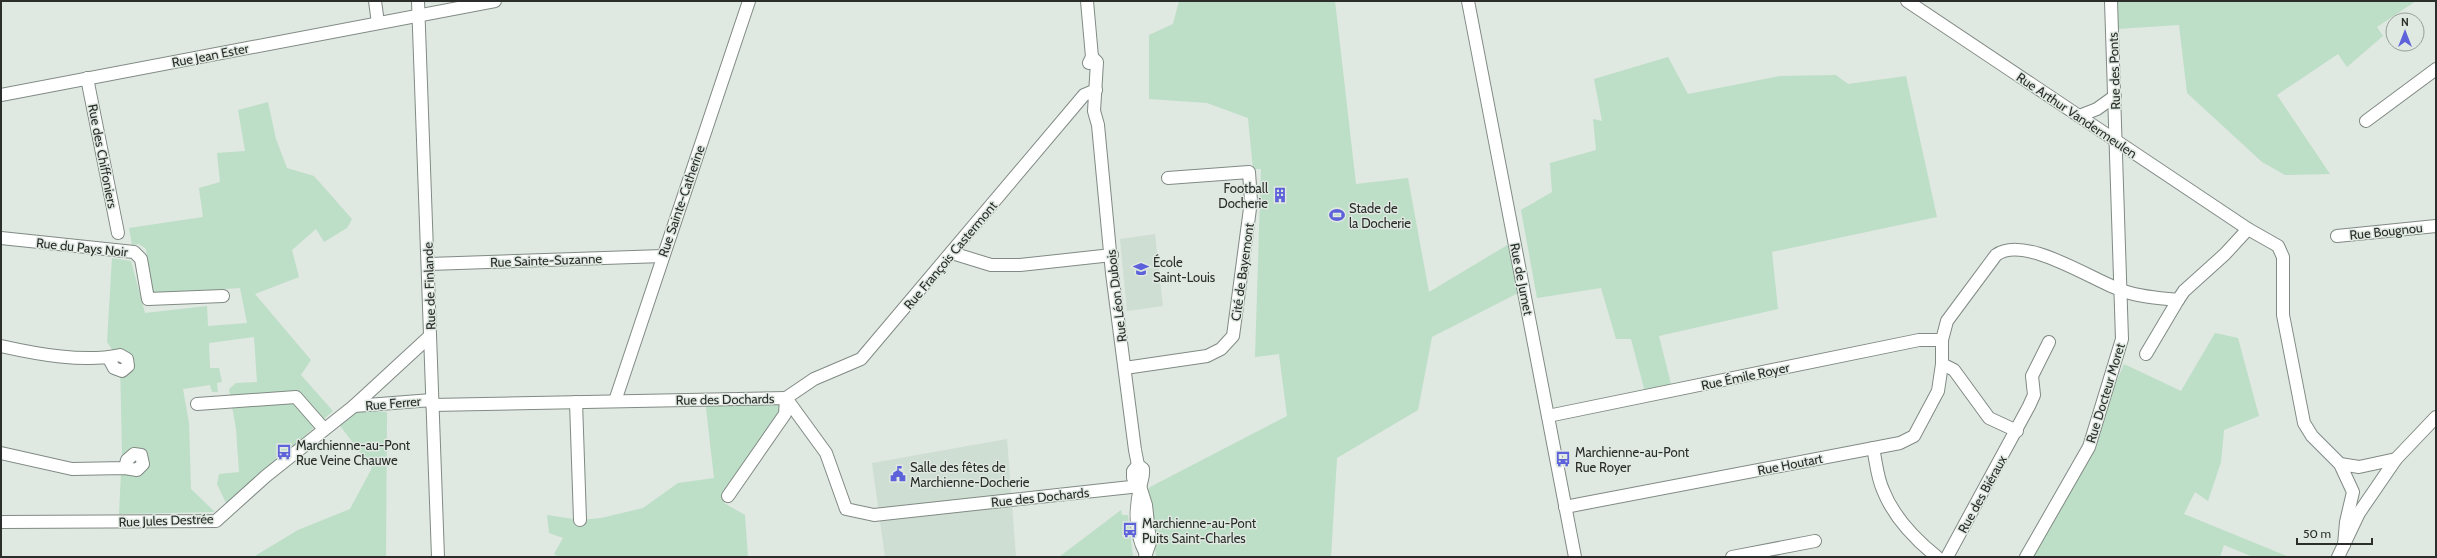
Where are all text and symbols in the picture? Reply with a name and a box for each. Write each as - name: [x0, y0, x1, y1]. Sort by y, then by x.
- north arrow: [2385, 12, 2425, 52]
- text: N: [2401, 15, 2409, 29]
- street label: Rue des Ponts: [2105, 31, 2123, 110]
- street label: Rue Jean Ester: [170, 40, 251, 70]
- street label: Rue Arthur Vandermeulen: [2014, 69, 2140, 161]
- street label: Rue des Chiffoniers: [85, 103, 121, 210]
- street label: Rue Sainte-Catherine: [654, 143, 708, 259]
- place label: Football Docherie: [1218, 180, 1268, 211]
- building icon: Football Docherie: [1271, 186, 1289, 204]
- street label: Rue François Castermont: [900, 197, 1000, 312]
- place label: Stade de la Docherie: [1349, 200, 1411, 231]
- sports icon: Stade de la Docherie: [1328, 206, 1346, 224]
- street label: Rue Bougnou: [2349, 219, 2424, 243]
- street label: Cité de Bayemont: [1227, 221, 1257, 322]
- street label: Rue du Pays Noir: [35, 234, 129, 260]
- street label: Rue de Finlande: [419, 241, 439, 330]
- street label: Rue de Jumet: [1507, 241, 1537, 317]
- street label: Rue Léon Dubois: [1102, 248, 1130, 343]
- street label: Rue Sainte-Suzanne: [490, 250, 603, 270]
- place label: École Saint-Louis: [1153, 253, 1216, 285]
- school or university icon: École Saint-Louis: [1132, 260, 1150, 278]
- street label: Rue Docteur Moret: [2082, 340, 2128, 445]
- street label: Rue Émile Royer: [1699, 358, 1791, 393]
- street label: Rue des Dochards: [676, 390, 775, 408]
- street label: Rue Ferrer: [365, 393, 422, 413]
- place label: Marchienne-au-Pont Rue Veine Chauwe: [296, 437, 411, 468]
- bus stop icon: Marchienne-au-Pont Rue Veine Chauwe: [275, 443, 293, 461]
- place label: Marchienne-au-Pont Rue Royer: [1575, 444, 1690, 475]
- bus stop icon: Marchienne-au-Pont Rue Royer: [1554, 450, 1572, 468]
- street label: Rue Houtart: [1756, 450, 1825, 478]
- street label: Rue des Biéraux: [1954, 452, 2010, 536]
- place label: Salle des fêtes de Marchienne-Docherie: [910, 459, 1030, 490]
- public building icon: Salle des fêtes de Marchienne-Docherie: [889, 465, 907, 483]
- street label: Rue des Dochards: [990, 484, 1090, 510]
- street label: Rue Jules Destrée: [118, 510, 214, 530]
- place label: Marchienne-au-Pont Puits Saint-Charles: [1142, 515, 1257, 546]
- scale bar: [2297, 520, 2372, 546]
- bus stop icon: Marchienne-au-Pont Puits Saint-Charles: [1121, 521, 1139, 539]
- text: 50 m: [2303, 526, 2331, 541]

